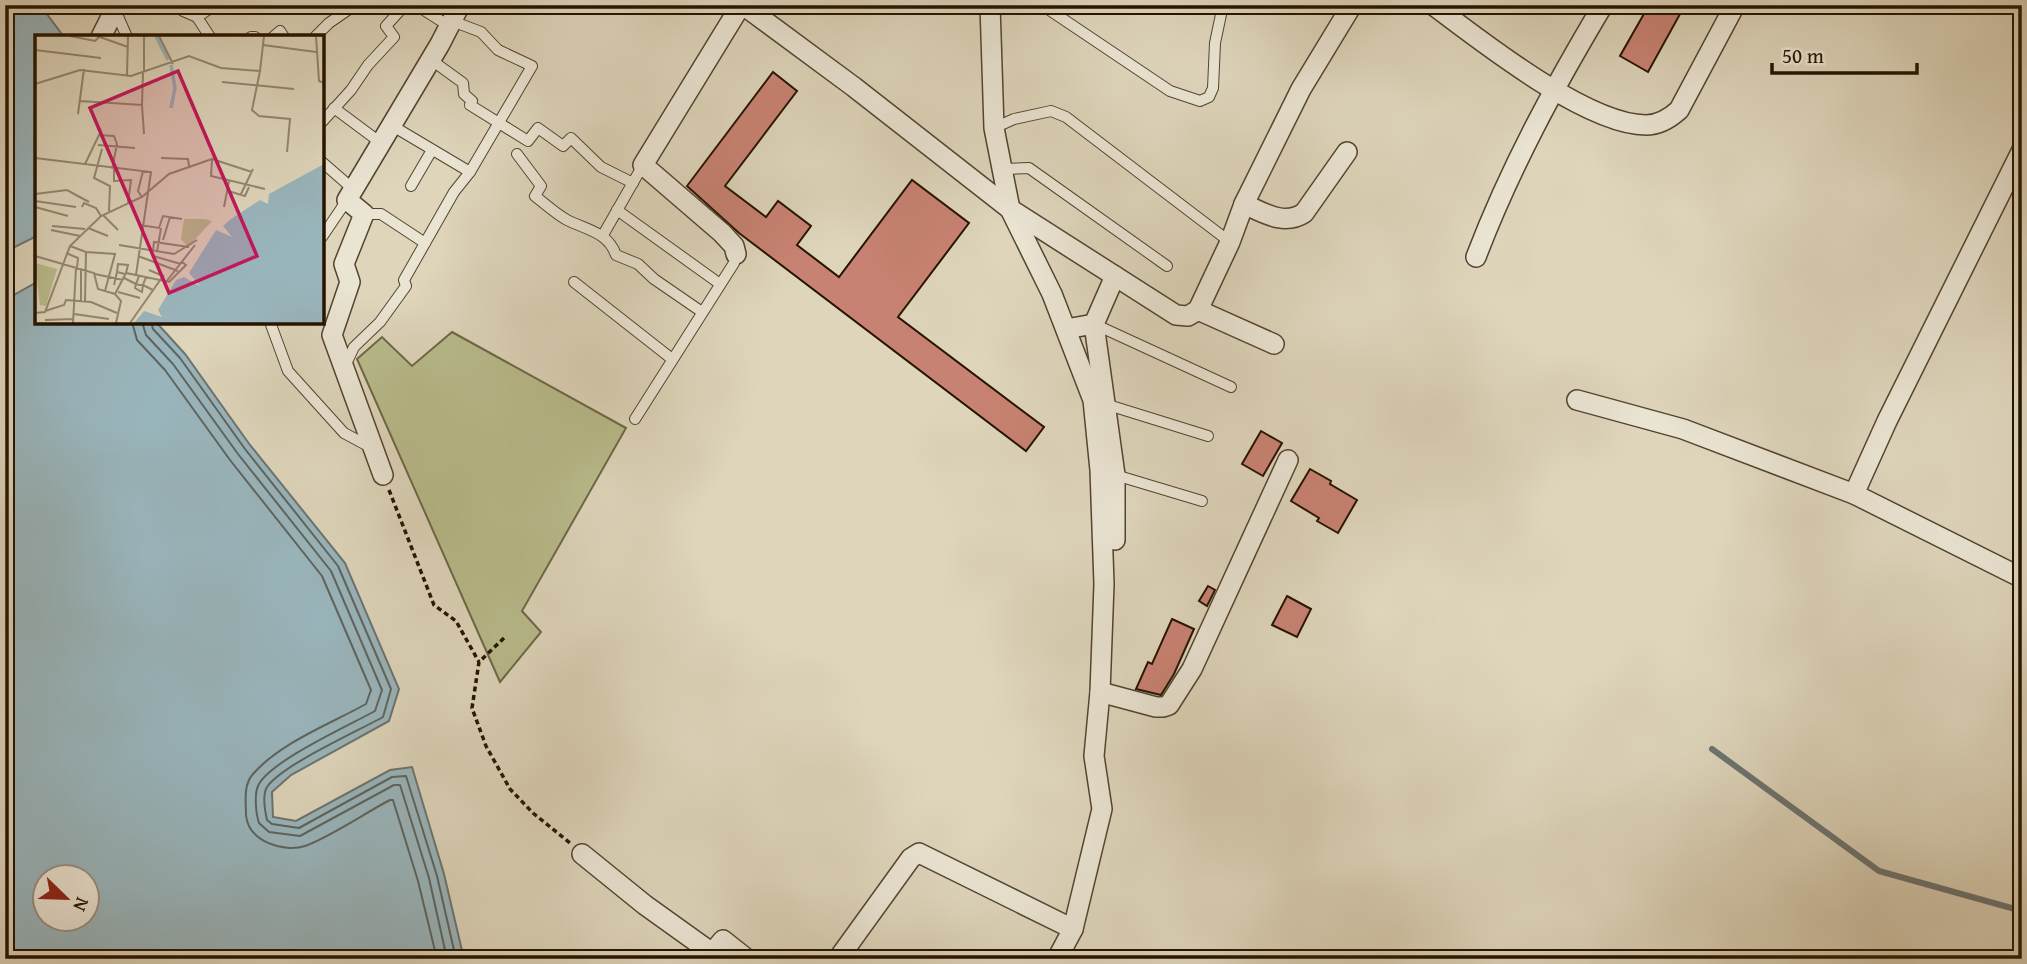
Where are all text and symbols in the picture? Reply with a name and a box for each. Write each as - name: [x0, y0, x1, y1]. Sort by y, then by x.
- scale bar: [1772, 32, 1917, 76]
- inset map: [35, 35, 324, 324]
- text: 50 m: [1782, 40, 1824, 71]
- north arrow: [32, 862, 102, 932]
- text: N: [66, 893, 97, 916]

